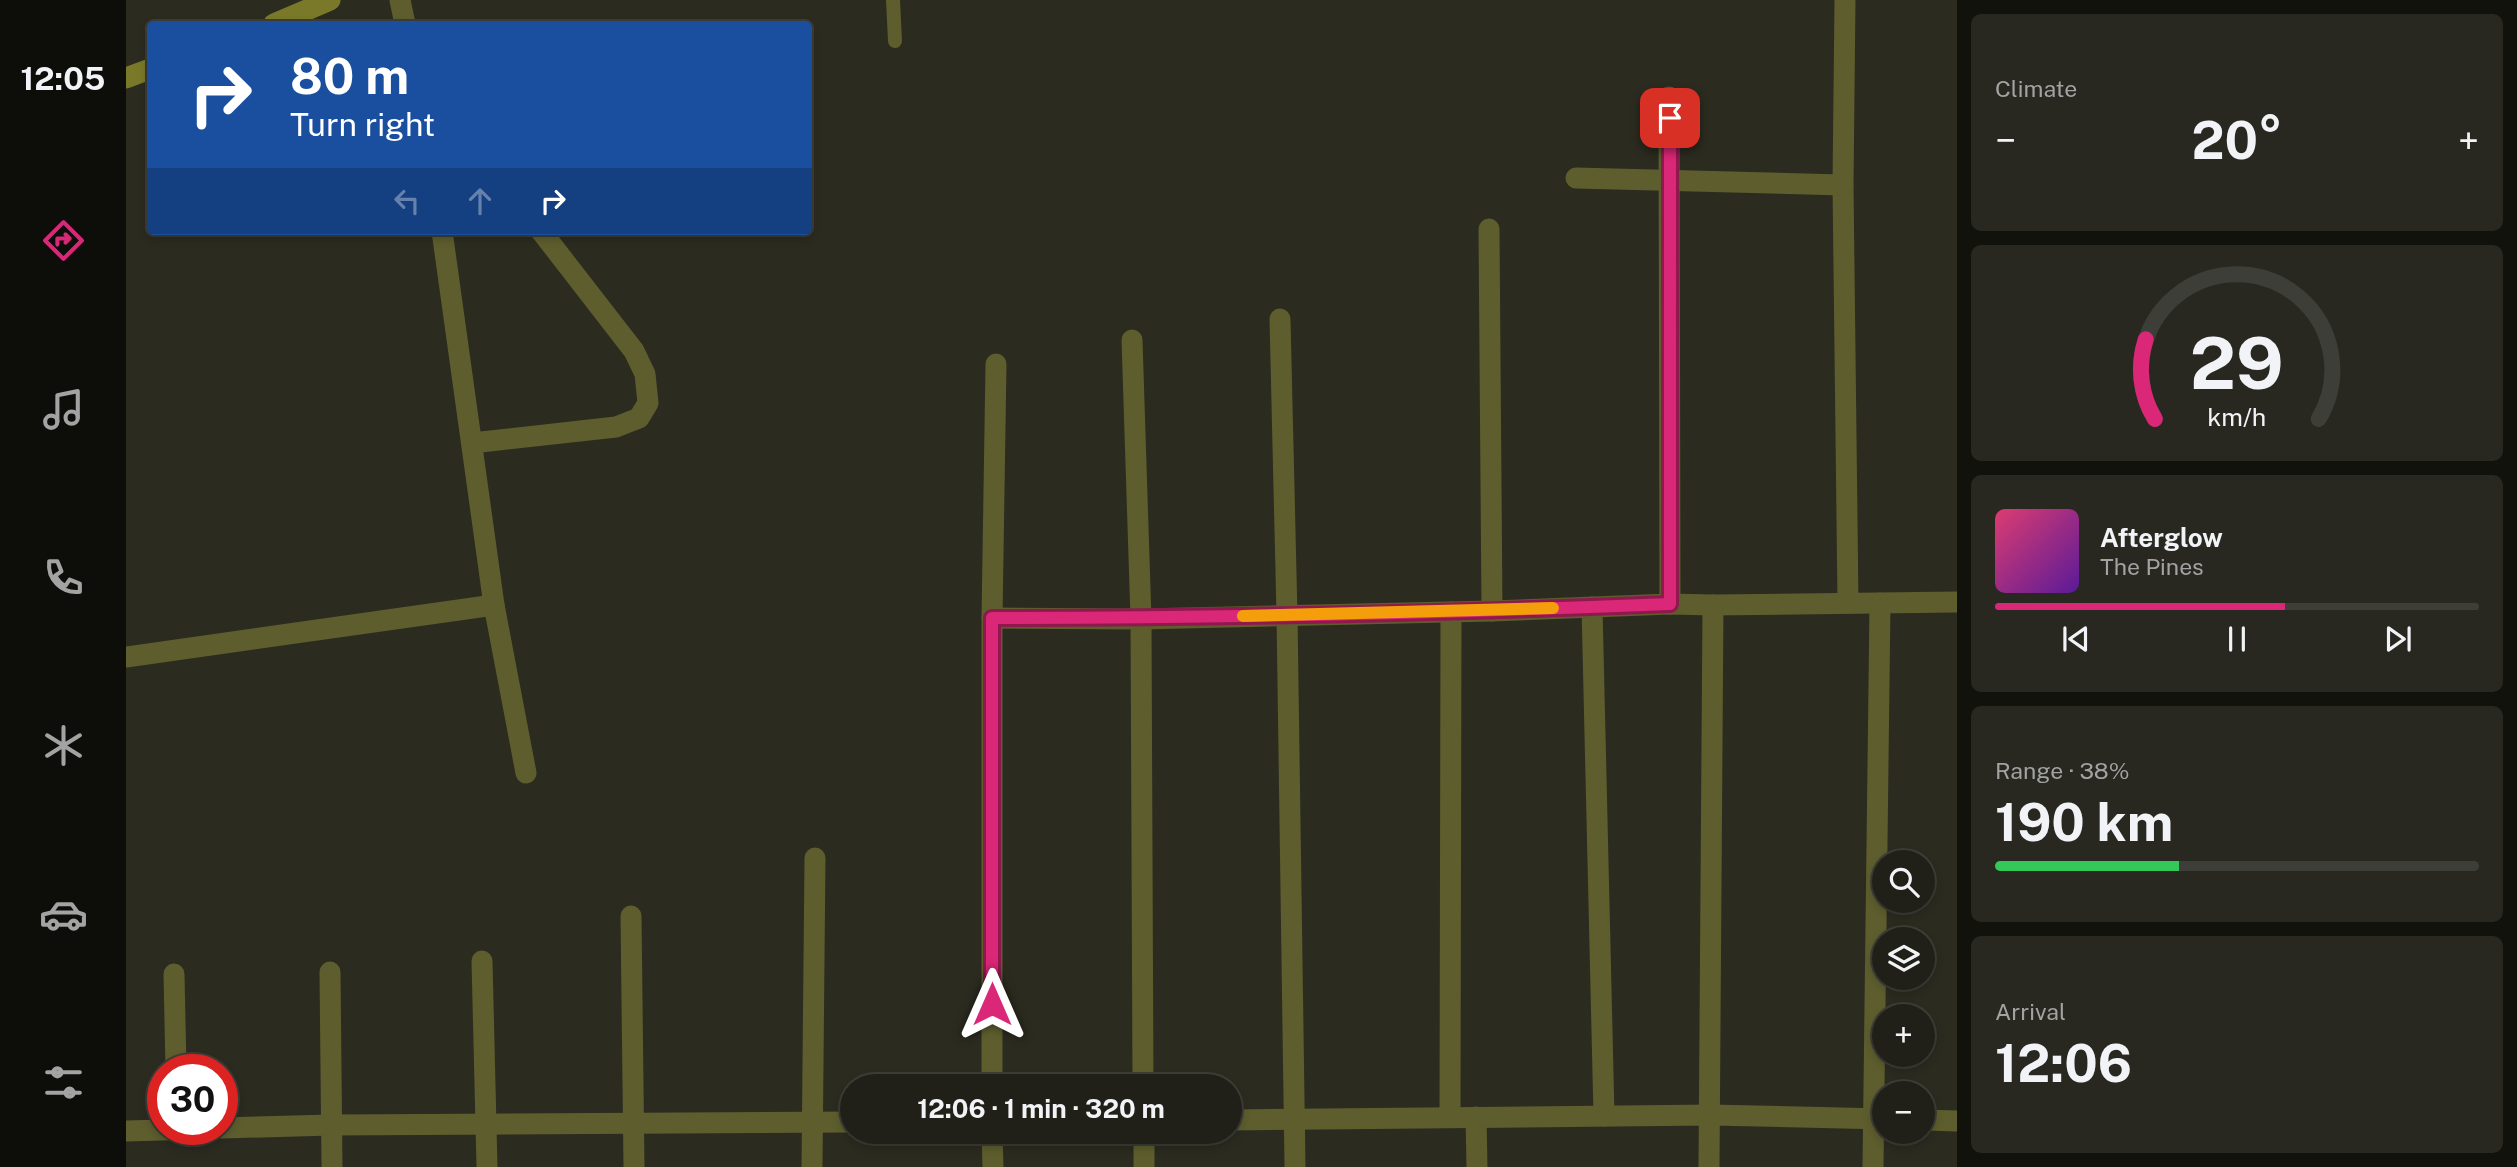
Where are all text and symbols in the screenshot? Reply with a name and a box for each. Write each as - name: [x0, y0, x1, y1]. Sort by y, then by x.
- text: 80 m: [290, 47, 409, 105]
- icon: right: [175, 49, 266, 140]
- text: 12:05: [21, 60, 105, 97]
- text: Climate: [1995, 75, 2077, 102]
- pin: [1640, 88, 1700, 148]
- icon: arrive: [1651, 99, 1689, 137]
- text: Turn right: [290, 106, 435, 143]
- text: 20°: [2191, 110, 2283, 171]
- text: −: [1995, 118, 2016, 163]
- text: +: [2458, 118, 2479, 163]
- icon: left: [388, 182, 426, 220]
- icon: ahead: [461, 182, 499, 220]
- icon: right: [534, 182, 572, 220]
- icon: directions: [39, 216, 88, 265]
- text: 29: [2190, 320, 2284, 405]
- icon: music: [39, 385, 88, 434]
- text: km/h: [2208, 402, 2266, 432]
- text: Afterglow: [2100, 522, 2223, 553]
- icon: phone: [39, 553, 88, 602]
- text: The Pines: [2100, 553, 2204, 580]
- icon: previous: [2057, 620, 2095, 658]
- icon: pause: [2218, 620, 2256, 658]
- icon: next: [2379, 620, 2417, 658]
- icon: climate: [39, 721, 88, 770]
- text: Range · 38%: [1995, 757, 2129, 784]
- text: 190 km: [1995, 792, 2173, 853]
- map controls: [1872, 850, 1935, 1144]
- button: search: [1872, 850, 1935, 913]
- icon: car: [39, 890, 88, 939]
- button: layers: [1872, 927, 1935, 990]
- position arrow: [955, 967, 1029, 1041]
- text: Arrival: [1995, 998, 2066, 1025]
- button: +: [1872, 1004, 1935, 1067]
- text: 12:06: [1995, 1033, 2132, 1094]
- speed limit sign: 30: [147, 1054, 238, 1145]
- icon: filters: [39, 1058, 88, 1107]
- button: −: [1872, 1081, 1935, 1144]
- text: 12:06 · 1 min · 320 m: [917, 1093, 1165, 1124]

